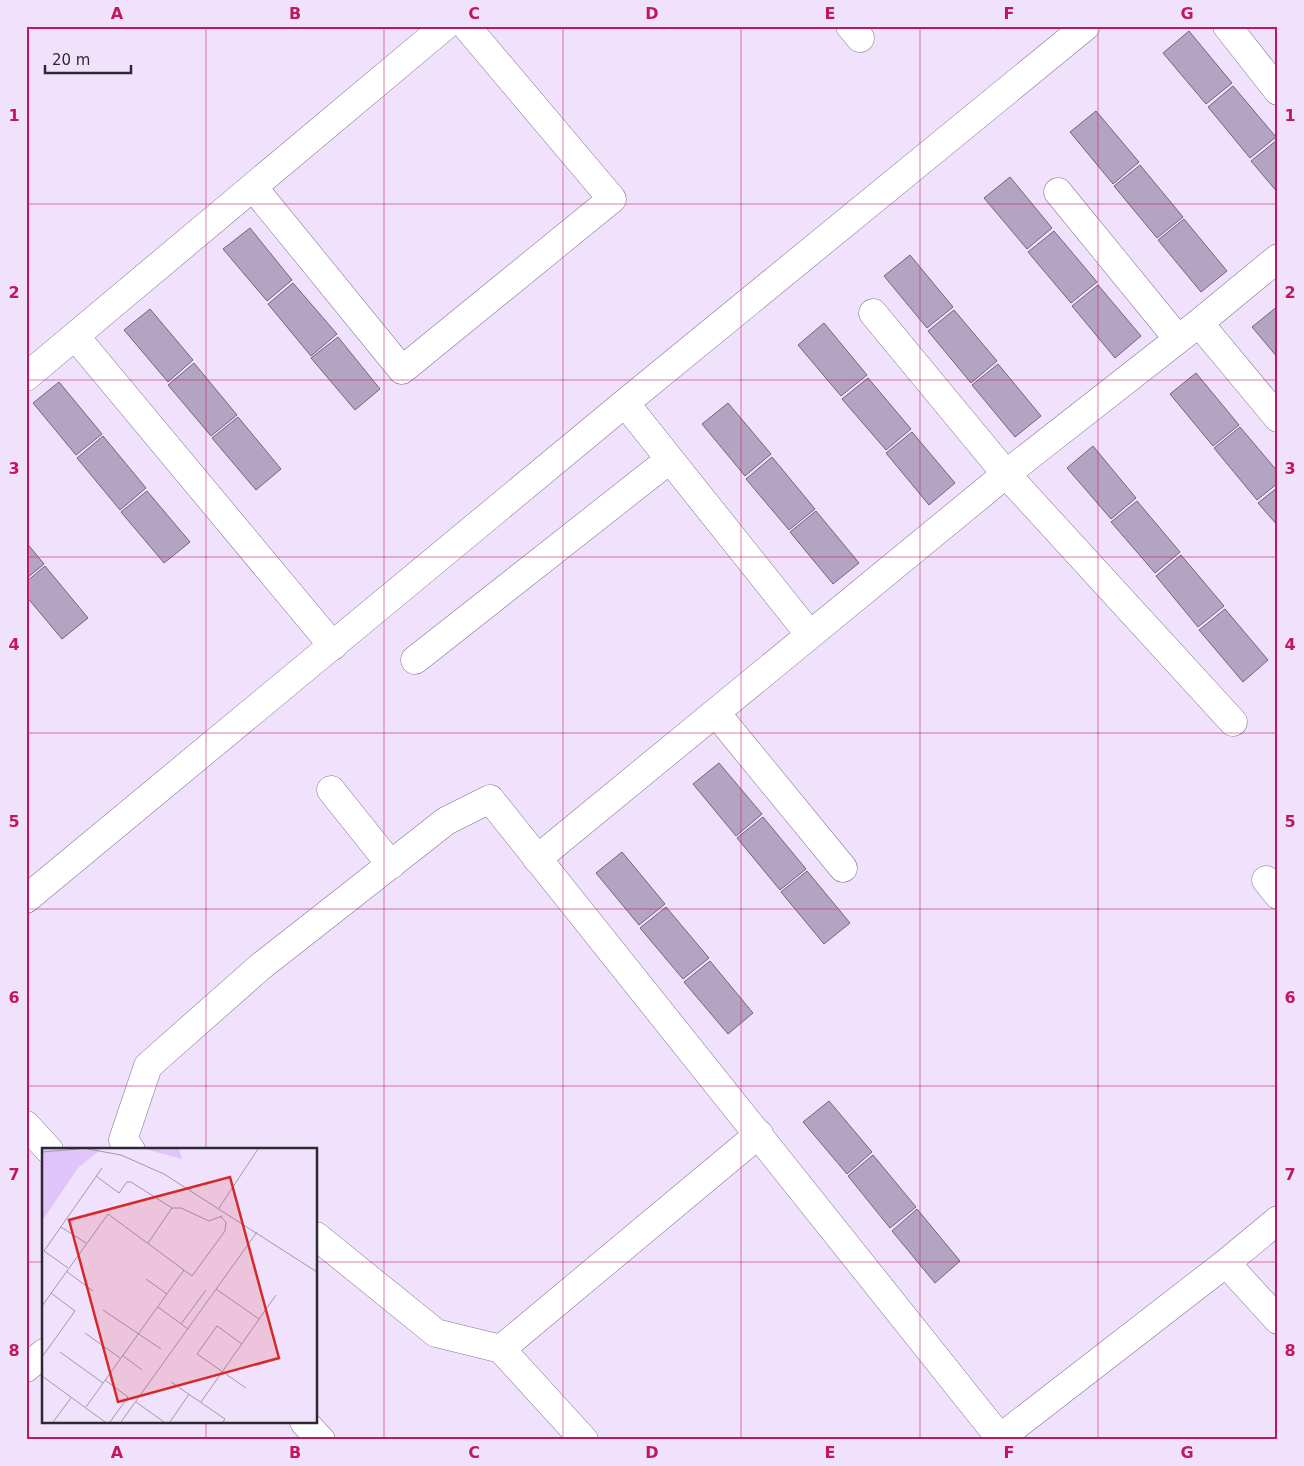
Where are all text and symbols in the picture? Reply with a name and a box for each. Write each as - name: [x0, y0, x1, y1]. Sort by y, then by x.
- text: A: [111, 4, 124, 23]
- text: B: [289, 4, 301, 23]
- text: C: [468, 4, 480, 23]
- text: D: [645, 4, 659, 23]
- text: E: [825, 4, 835, 23]
- text: F: [1004, 4, 1014, 23]
- text: G: [1180, 4, 1194, 23]
- scale bar: [45, 42, 131, 74]
- text: 20 m: [52, 51, 90, 69]
- text: 1: [8, 106, 20, 125]
- text: 1: [1284, 106, 1296, 125]
- text: 2: [8, 283, 20, 302]
- text: 2: [1284, 283, 1296, 302]
- text: 3: [8, 459, 20, 478]
- text: 3: [1284, 459, 1296, 478]
- text: 4: [8, 635, 20, 654]
- text: 4: [1284, 635, 1296, 654]
- text: 5: [8, 812, 20, 831]
- text: 5: [1284, 812, 1296, 831]
- text: 6: [8, 988, 20, 1007]
- text: 6: [1284, 988, 1296, 1007]
- inset map: [42, 1148, 318, 1424]
- text: 7: [8, 1165, 20, 1184]
- text: 7: [1284, 1165, 1296, 1184]
- text: 8: [8, 1341, 20, 1360]
- text: 8: [1284, 1341, 1296, 1360]
- text: A: [111, 1443, 124, 1462]
- text: B: [289, 1443, 301, 1462]
- text: C: [468, 1443, 480, 1462]
- text: D: [645, 1443, 659, 1462]
- text: E: [825, 1443, 835, 1462]
- text: F: [1004, 1443, 1014, 1462]
- text: G: [1180, 1443, 1194, 1462]

